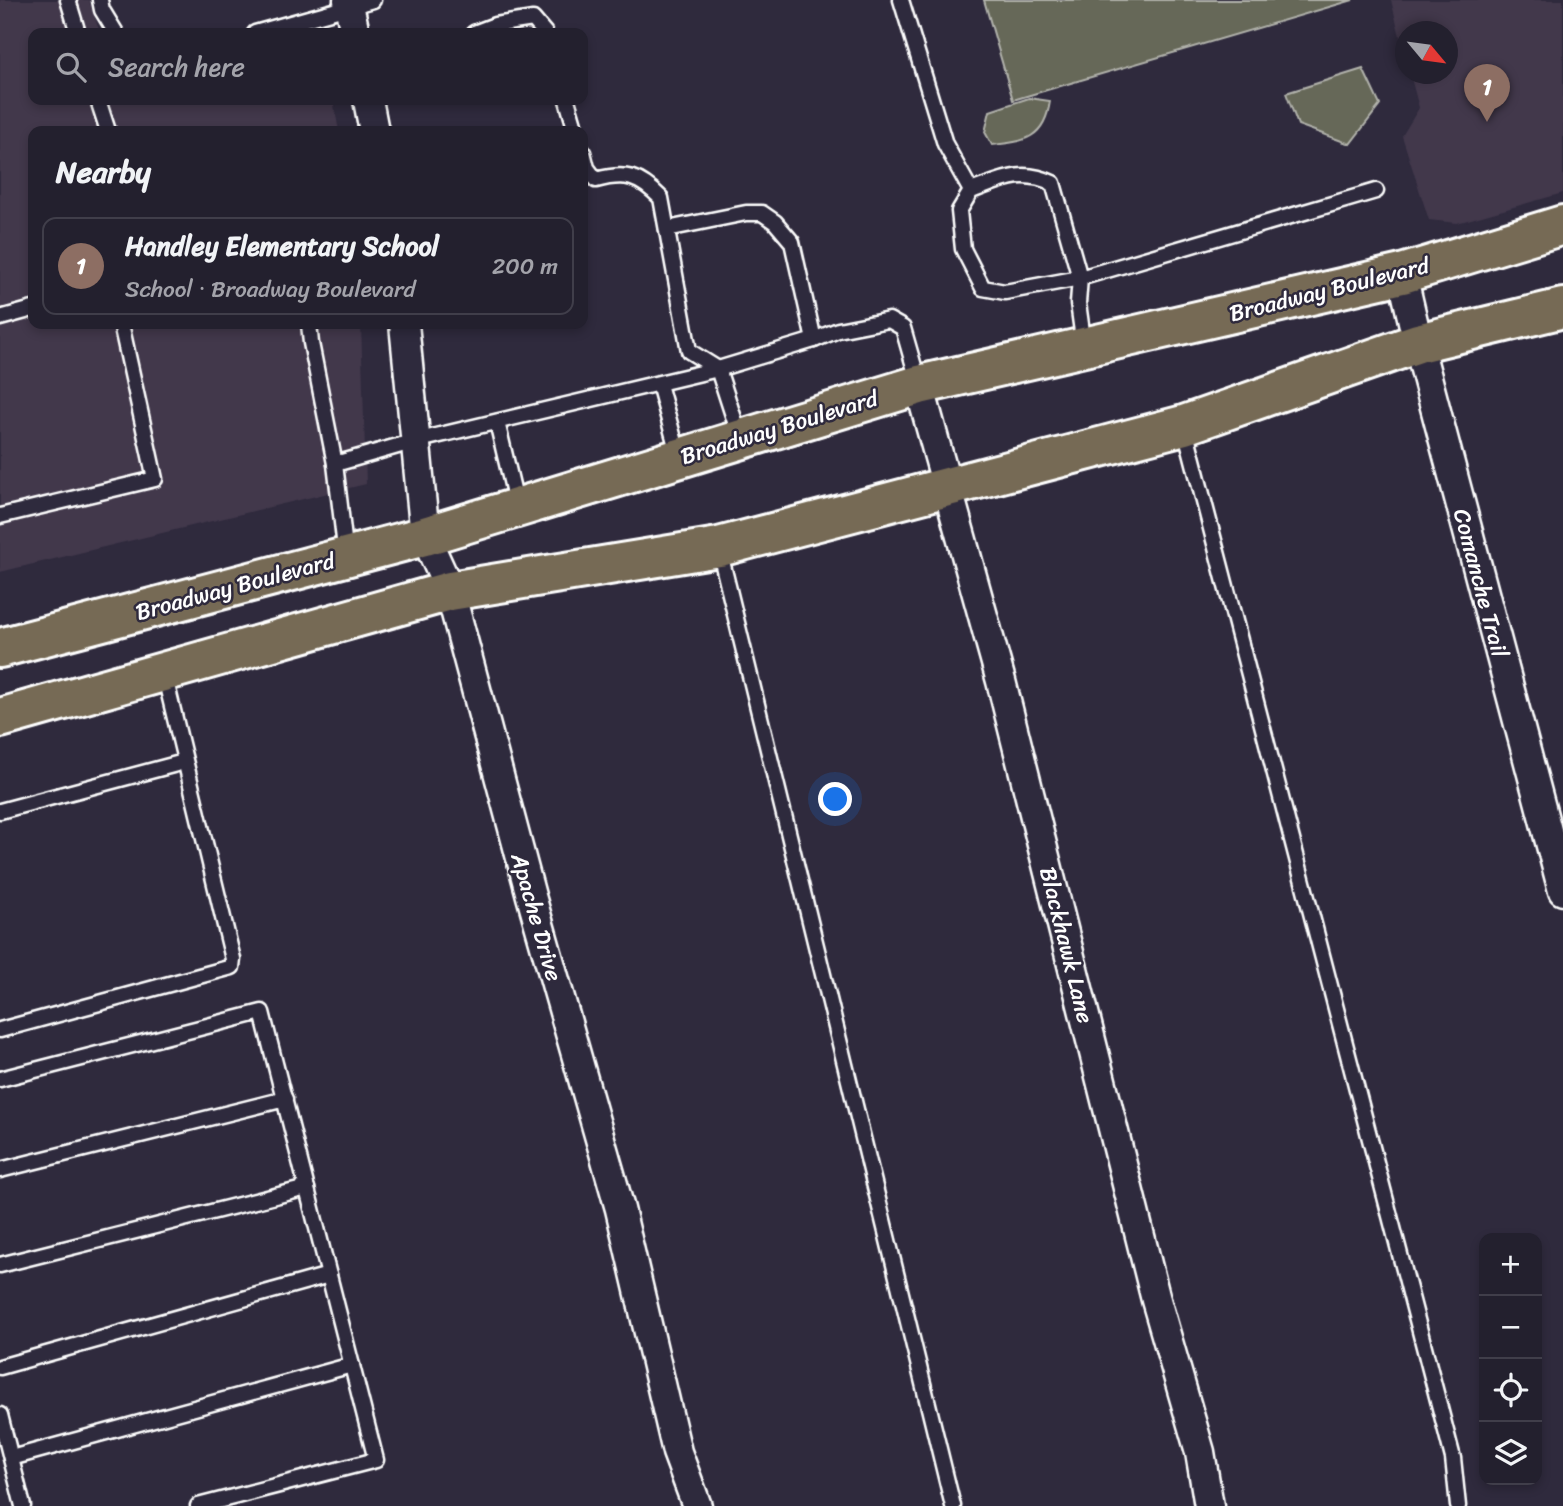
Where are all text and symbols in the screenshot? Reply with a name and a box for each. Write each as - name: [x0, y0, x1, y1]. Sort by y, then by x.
- north arrow: [1395, 21, 1458, 84]
- search box: [28, 28, 588, 105]
- text: Search here: [108, 44, 245, 90]
- icon: search: [52, 48, 90, 86]
- pin: 1: [1464, 64, 1510, 122]
- text: Nearby: [56, 145, 151, 199]
- text: Handley Elementary School: [125, 223, 439, 269]
- street label: Broadway Boulevard: [1225, 244, 1435, 334]
- text: 1: [76, 246, 86, 287]
- text: 200 m: [492, 246, 558, 287]
- text: School · Broadway Boulevard: [125, 269, 416, 310]
- street label: Broadway Boulevard: [675, 377, 885, 477]
- street label: Comanche Trail: [1441, 504, 1520, 663]
- street label: Broadway Boulevard: [131, 540, 341, 633]
- your location: [818, 782, 852, 816]
- street label: Apache Drive: [498, 847, 574, 986]
- street label: Blackhawk Lane: [1027, 862, 1106, 1028]
- map controls: [1479, 1233, 1542, 1485]
- button: +: [1479, 1233, 1542, 1296]
- button: −: [1479, 1296, 1542, 1359]
- button: locate: [1479, 1359, 1542, 1422]
- button: layers: [1479, 1422, 1542, 1485]

